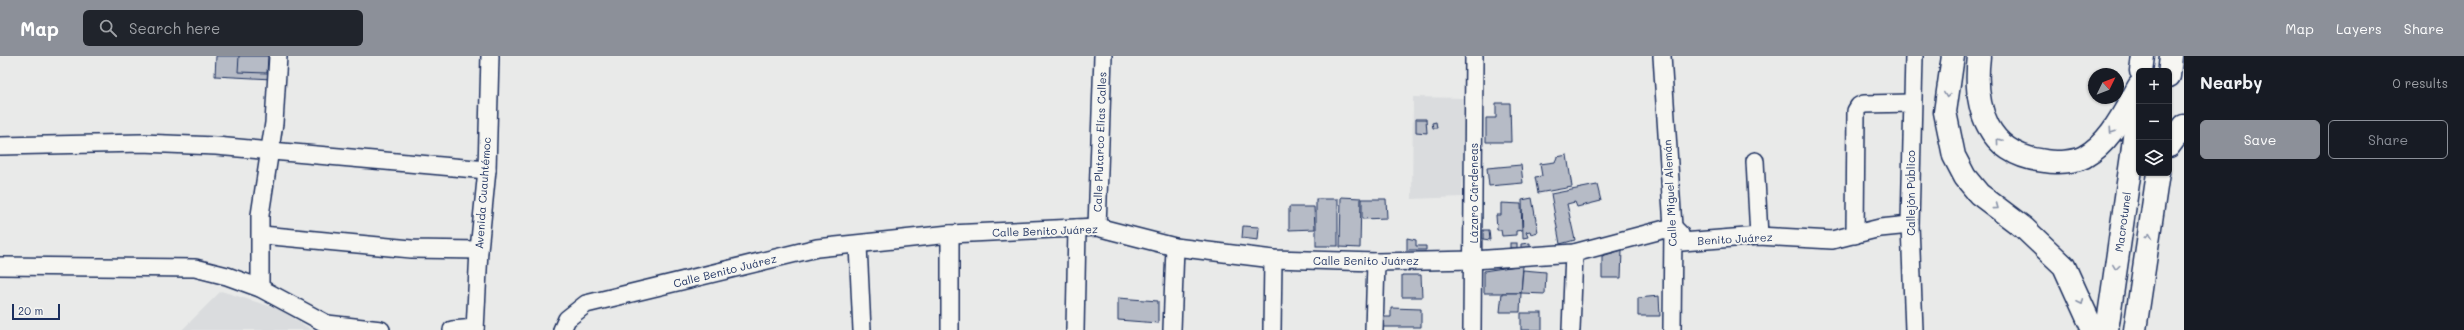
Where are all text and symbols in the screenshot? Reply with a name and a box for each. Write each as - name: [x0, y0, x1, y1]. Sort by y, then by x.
- search box: [83, 10, 363, 46]
- text: Map: [20, 16, 59, 41]
- icon: search: [97, 17, 119, 39]
- text: Search here: [129, 18, 220, 38]
- text: Map: [2285, 19, 2314, 38]
- text: Layers: [2336, 19, 2382, 38]
- text: Share: [2404, 19, 2444, 38]
- north arrow: [2088, 68, 2124, 104]
- map controls: [2136, 68, 2172, 176]
- button: +: [2136, 68, 2172, 104]
- text: Nearby: [2200, 71, 2262, 93]
- street label: Calle Plutarco Elías Calles: [1090, 72, 1109, 212]
- text: 0 results: [2393, 74, 2448, 91]
- one-way arrow: [1943, 92, 1952, 98]
- button: −: [2136, 104, 2172, 140]
- button: Save: [2200, 120, 2320, 159]
- button: Share: [2328, 120, 2448, 159]
- one-way arrow: [2110, 127, 2117, 134]
- street label: Avenida Cuauhtémoc: [471, 136, 494, 250]
- one-way arrow: [1997, 138, 2004, 145]
- street label: Calle Miguel Alemán: [1659, 139, 1680, 247]
- button: layers: [2136, 140, 2172, 176]
- street label: Lázaro Cárdeneas: [1466, 143, 1481, 243]
- street label: Callejón Público: [1903, 150, 1918, 236]
- street label: Macrotunel: [2111, 191, 2134, 253]
- one-way arrow: [1992, 203, 1999, 210]
- street label: Calle Benito Juárez: [992, 221, 1098, 240]
- street label: Benito Juárez: [1697, 229, 1773, 248]
- one-way arrow: [2144, 233, 2153, 239]
- street label: Calle Benito Juárez: [672, 250, 778, 291]
- street label: Calle Benito Juárez: [1313, 253, 1419, 268]
- one-way arrow: [2112, 264, 2121, 270]
- one-way arrow: [2076, 298, 2084, 305]
- scale bar: [12, 302, 60, 321]
- text: 20 m: [18, 303, 43, 318]

